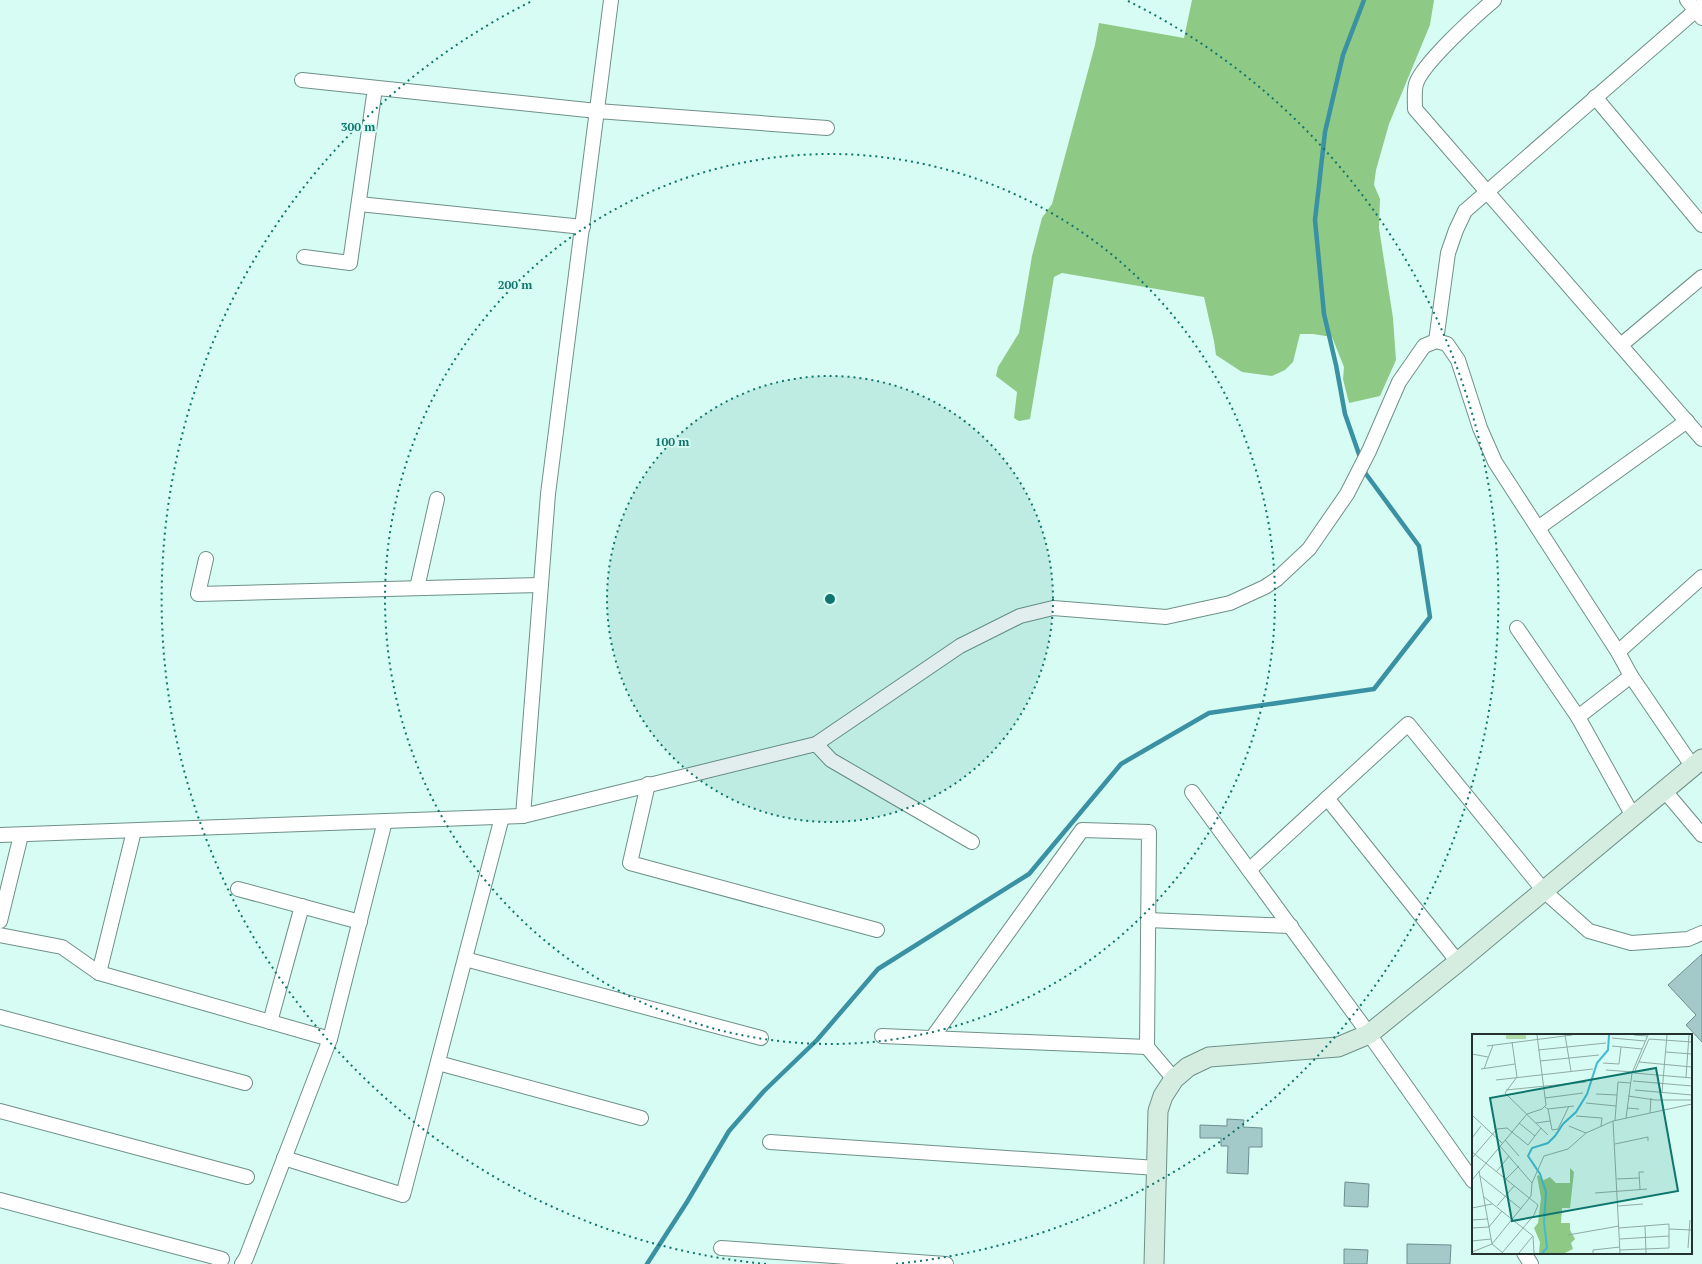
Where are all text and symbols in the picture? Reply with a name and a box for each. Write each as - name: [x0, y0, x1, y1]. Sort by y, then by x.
- text: 300 m: [341, 119, 375, 134]
- text: 200 m: [498, 277, 532, 292]
- text: 100 m: [655, 434, 689, 449]
- centre of rings: [823, 592, 837, 606]
- inset map: [1472, 1034, 1692, 1254]

